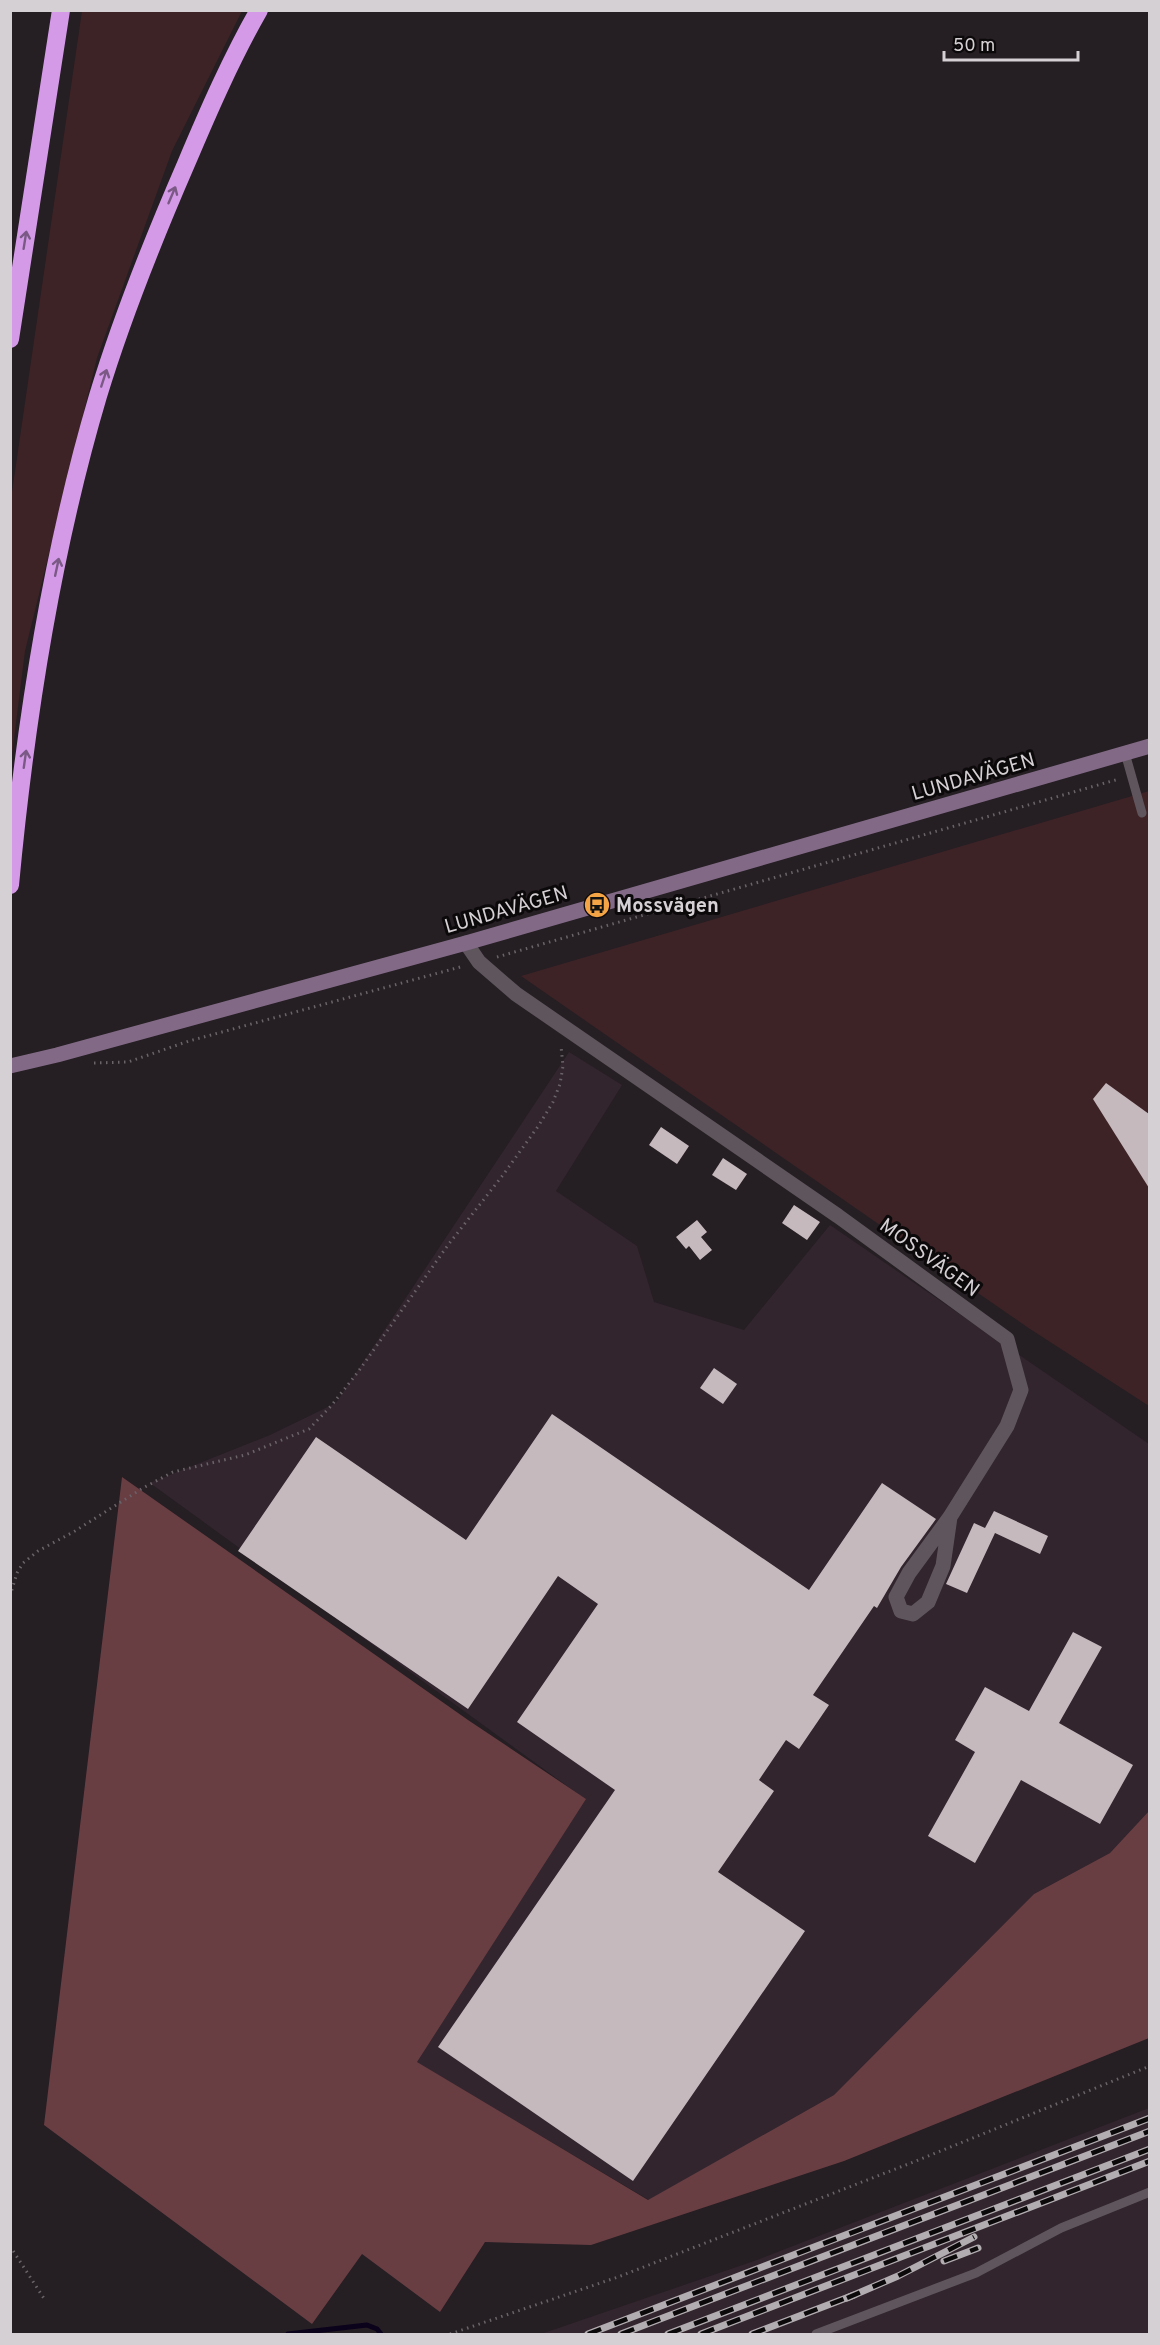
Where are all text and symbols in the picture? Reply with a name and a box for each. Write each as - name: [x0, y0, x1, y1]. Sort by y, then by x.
- scale bar: [944, 24, 1078, 62]
- text: 50 m: [953, 35, 995, 58]
- one-way arrow: [167, 187, 179, 205]
- one-way arrow: [20, 230, 31, 250]
- one-way arrow: [100, 369, 111, 388]
- one-way arrow: [52, 558, 63, 577]
- street label: LUNDAVÄGEN: [909, 747, 1038, 808]
- one-way arrow: [20, 750, 31, 770]
- street label: LUNDAVÄGEN: [442, 880, 571, 941]
- bus stop icon: Mossvägen: [582, 890, 612, 920]
- place label: Mossvägen: [616, 894, 719, 920]
- street label: MOSSVÄGEN: [874, 1213, 985, 1304]

